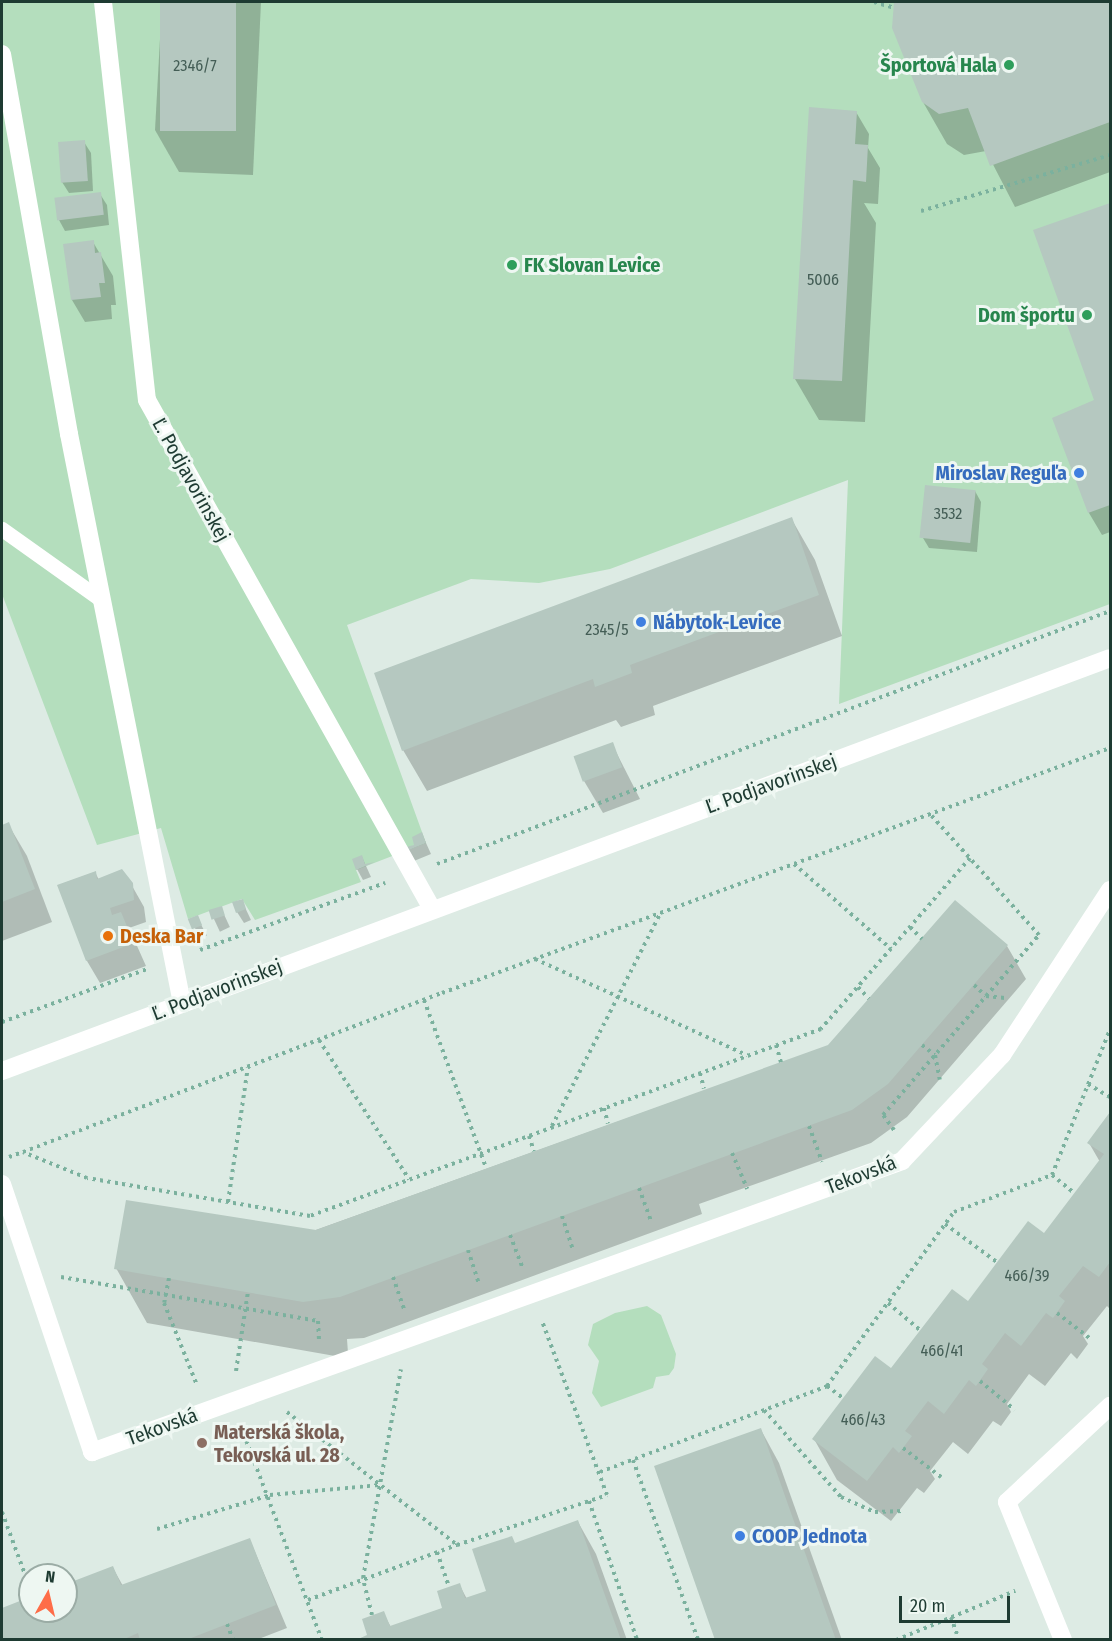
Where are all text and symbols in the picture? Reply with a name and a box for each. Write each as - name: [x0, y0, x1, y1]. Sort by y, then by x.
- place label: Športová Hala: [880, 53, 997, 77]
- house number: 2346/7: [173, 56, 217, 76]
- marker: Športová Hala: [1002, 58, 1016, 72]
- place label: FK Slovan Levice: [524, 253, 660, 277]
- marker: FK Slovan Levice: [505, 258, 519, 272]
- house number: 5006: [807, 270, 839, 290]
- place label: Dom športu: [978, 303, 1075, 327]
- marker: Dom športu: [1080, 308, 1094, 322]
- street label: Ľ. Podjavorinskej: [147, 414, 235, 546]
- place label: Miroslav Reguľa: [936, 461, 1067, 485]
- marker: Miroslav Reguľa: [1072, 466, 1086, 480]
- house number: 3532: [934, 504, 962, 524]
- place label: Nábytok-Levice: [653, 610, 781, 634]
- marker: Nábytok-Levice: [634, 615, 648, 629]
- house number: 2345/5: [585, 620, 629, 640]
- street label: Ľ. Podjavorinskej: [702, 749, 840, 819]
- place label: Deska Bar: [120, 924, 203, 948]
- marker: Deska Bar: [101, 929, 115, 943]
- street label: Ľ. Podjavorinskej: [148, 954, 286, 1026]
- street label: Tekovská: [822, 1151, 900, 1199]
- house number: 466/39: [1004, 1266, 1050, 1286]
- house number: 466/41: [920, 1341, 964, 1361]
- street label: Tekovská: [123, 1403, 201, 1451]
- house number: 466/43: [841, 1410, 885, 1430]
- place label: Materská škola, Tekovská ul. 28: [214, 1420, 344, 1467]
- marker: Materská škola, Tekovská ul. 28: [195, 1436, 209, 1450]
- place label: COOP Jednota: [752, 1524, 867, 1548]
- marker: COOP Jednota: [733, 1529, 747, 1543]
- north arrow: [18, 1563, 78, 1623]
- text: N: [44, 1567, 56, 1587]
- scale bar: [902, 1584, 1013, 1622]
- text: 20 m: [910, 1595, 945, 1617]

